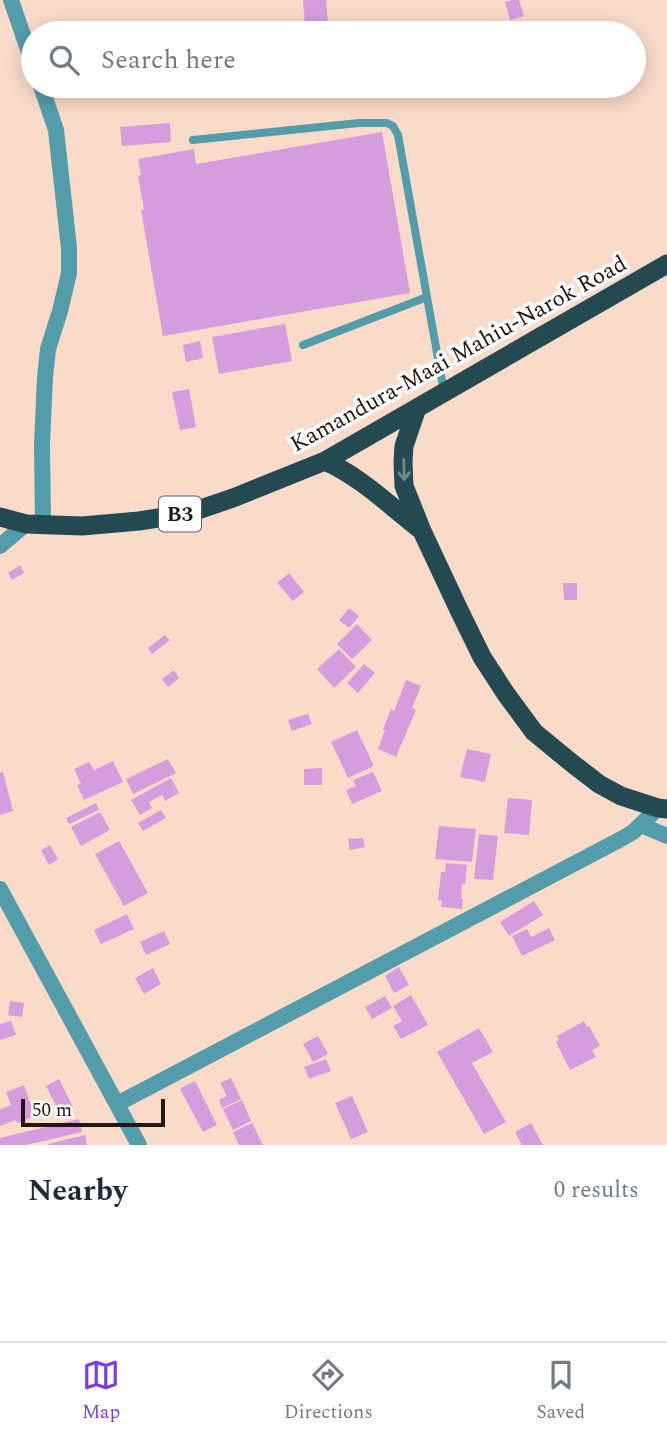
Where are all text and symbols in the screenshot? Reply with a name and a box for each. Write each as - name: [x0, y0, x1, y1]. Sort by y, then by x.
- search box: [21, 21, 646, 98]
- text: Search here: [101, 40, 236, 80]
- icon: search: [45, 41, 83, 79]
- street label: Kamandura-Maai Mahiu-Narok Road: [284, 247, 634, 462]
- one-way arrow: [397, 458, 410, 481]
- road number: B3: [159, 496, 201, 532]
- scale bar: [21, 1096, 164, 1128]
- text: 50 m: [32, 1096, 72, 1125]
- text: Nearby: [28, 1168, 127, 1214]
- text: 0 results: [554, 1173, 639, 1208]
- tab: Map: [82, 1356, 120, 1427]
- tab: Directions: [284, 1356, 373, 1427]
- tab: Saved: [536, 1356, 585, 1427]

